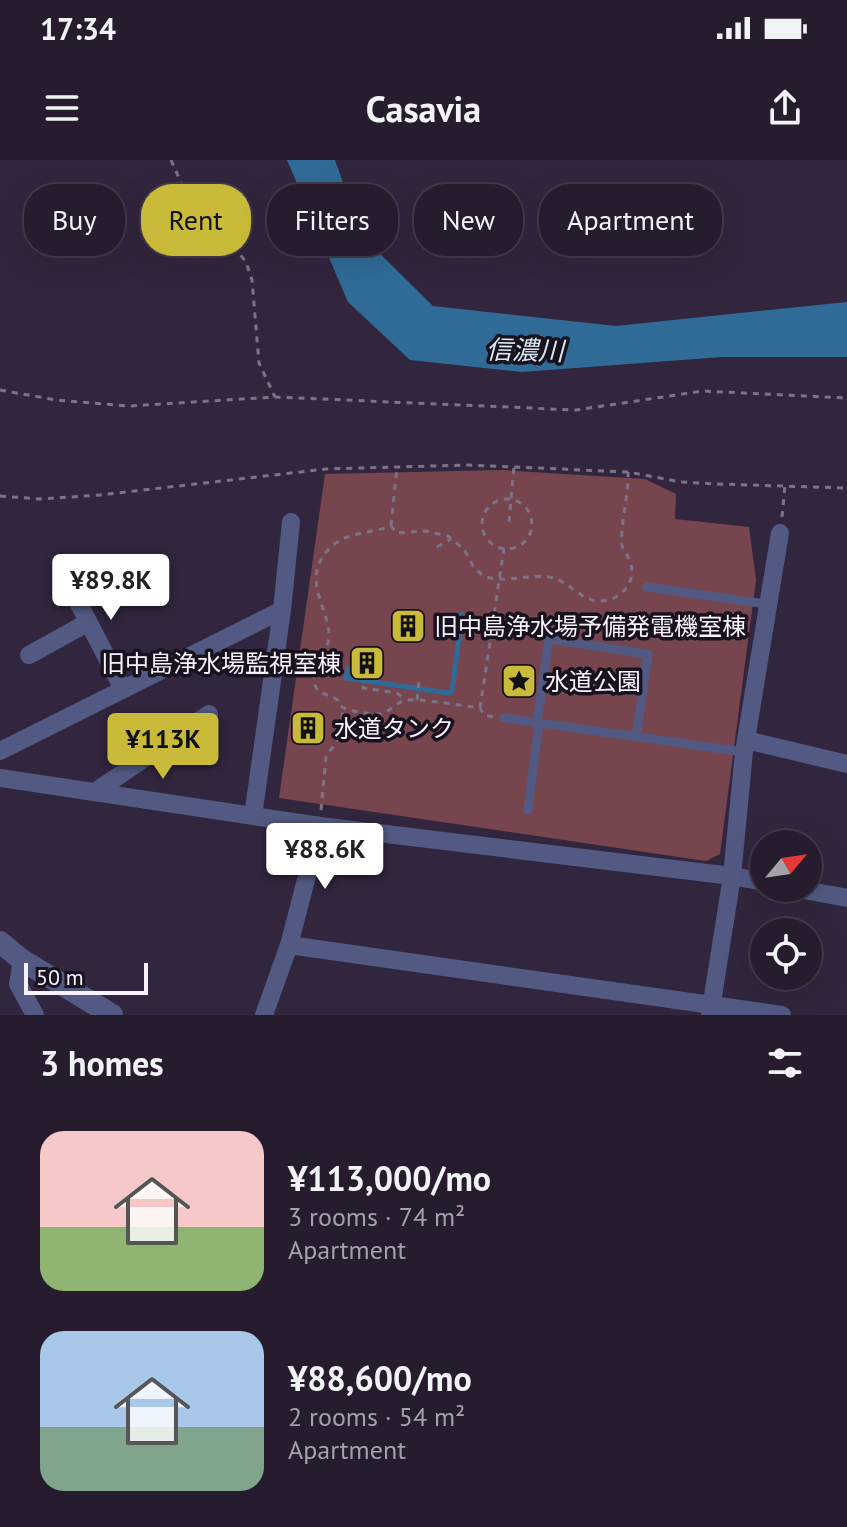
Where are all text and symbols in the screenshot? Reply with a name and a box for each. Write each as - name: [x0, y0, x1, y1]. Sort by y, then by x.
- text: 17:34: [40, 9, 116, 48]
- text: Casavia: [366, 85, 481, 132]
- icon: menu: [40, 86, 84, 130]
- icon: share: [763, 86, 807, 130]
- chip: Buy: [24, 184, 125, 256]
- chip: Rent: [141, 184, 251, 256]
- chip: Filters: [267, 184, 398, 256]
- chip: New: [414, 184, 523, 256]
- chip: Apartment: [539, 184, 722, 256]
- water label: 信濃川: [486, 333, 567, 367]
- pin: ¥89.8K: [46, 554, 176, 622]
- text: ¥89.8K: [70, 563, 152, 596]
- building icon: 旧中島浄水場予備発電機室棟: [389, 607, 427, 645]
- place label: 旧中島浄水場予備発電機室棟: [434, 611, 746, 642]
- building icon: 旧中島浄水場監視室棟: [348, 644, 386, 682]
- place label: 旧中島浄水場監視室棟: [101, 648, 341, 679]
- place icon: 水道公園: [500, 662, 538, 700]
- place label: 水道公園: [545, 666, 641, 697]
- building icon: 水道タンク: [289, 709, 327, 747]
- pin: ¥113K: [107, 713, 219, 781]
- place label: 水道タンク: [334, 713, 454, 744]
- text: ¥113K: [125, 722, 201, 755]
- pin: ¥88.6K: [260, 823, 390, 891]
- north arrow: [750, 830, 822, 902]
- map controls: [750, 830, 822, 990]
- text: ¥88.6K: [284, 832, 366, 865]
- button: locate: [750, 918, 822, 990]
- scale bar: [24, 959, 148, 995]
- text: 50 m: [36, 963, 84, 991]
- text: 3 homes: [40, 1041, 164, 1085]
- icon: filters: [763, 1041, 807, 1085]
- text: ¥113,000/mo: [288, 1156, 491, 1200]
- icon: home: [104, 1163, 200, 1259]
- text: 3 rooms · 74 m²: [288, 1200, 465, 1233]
- text: Apartment: [288, 1233, 406, 1266]
- text: ¥88,600/mo: [288, 1356, 472, 1400]
- icon: home: [104, 1363, 200, 1459]
- text: 2 rooms · 54 m²: [288, 1400, 465, 1433]
- text: Apartment: [288, 1433, 406, 1466]

